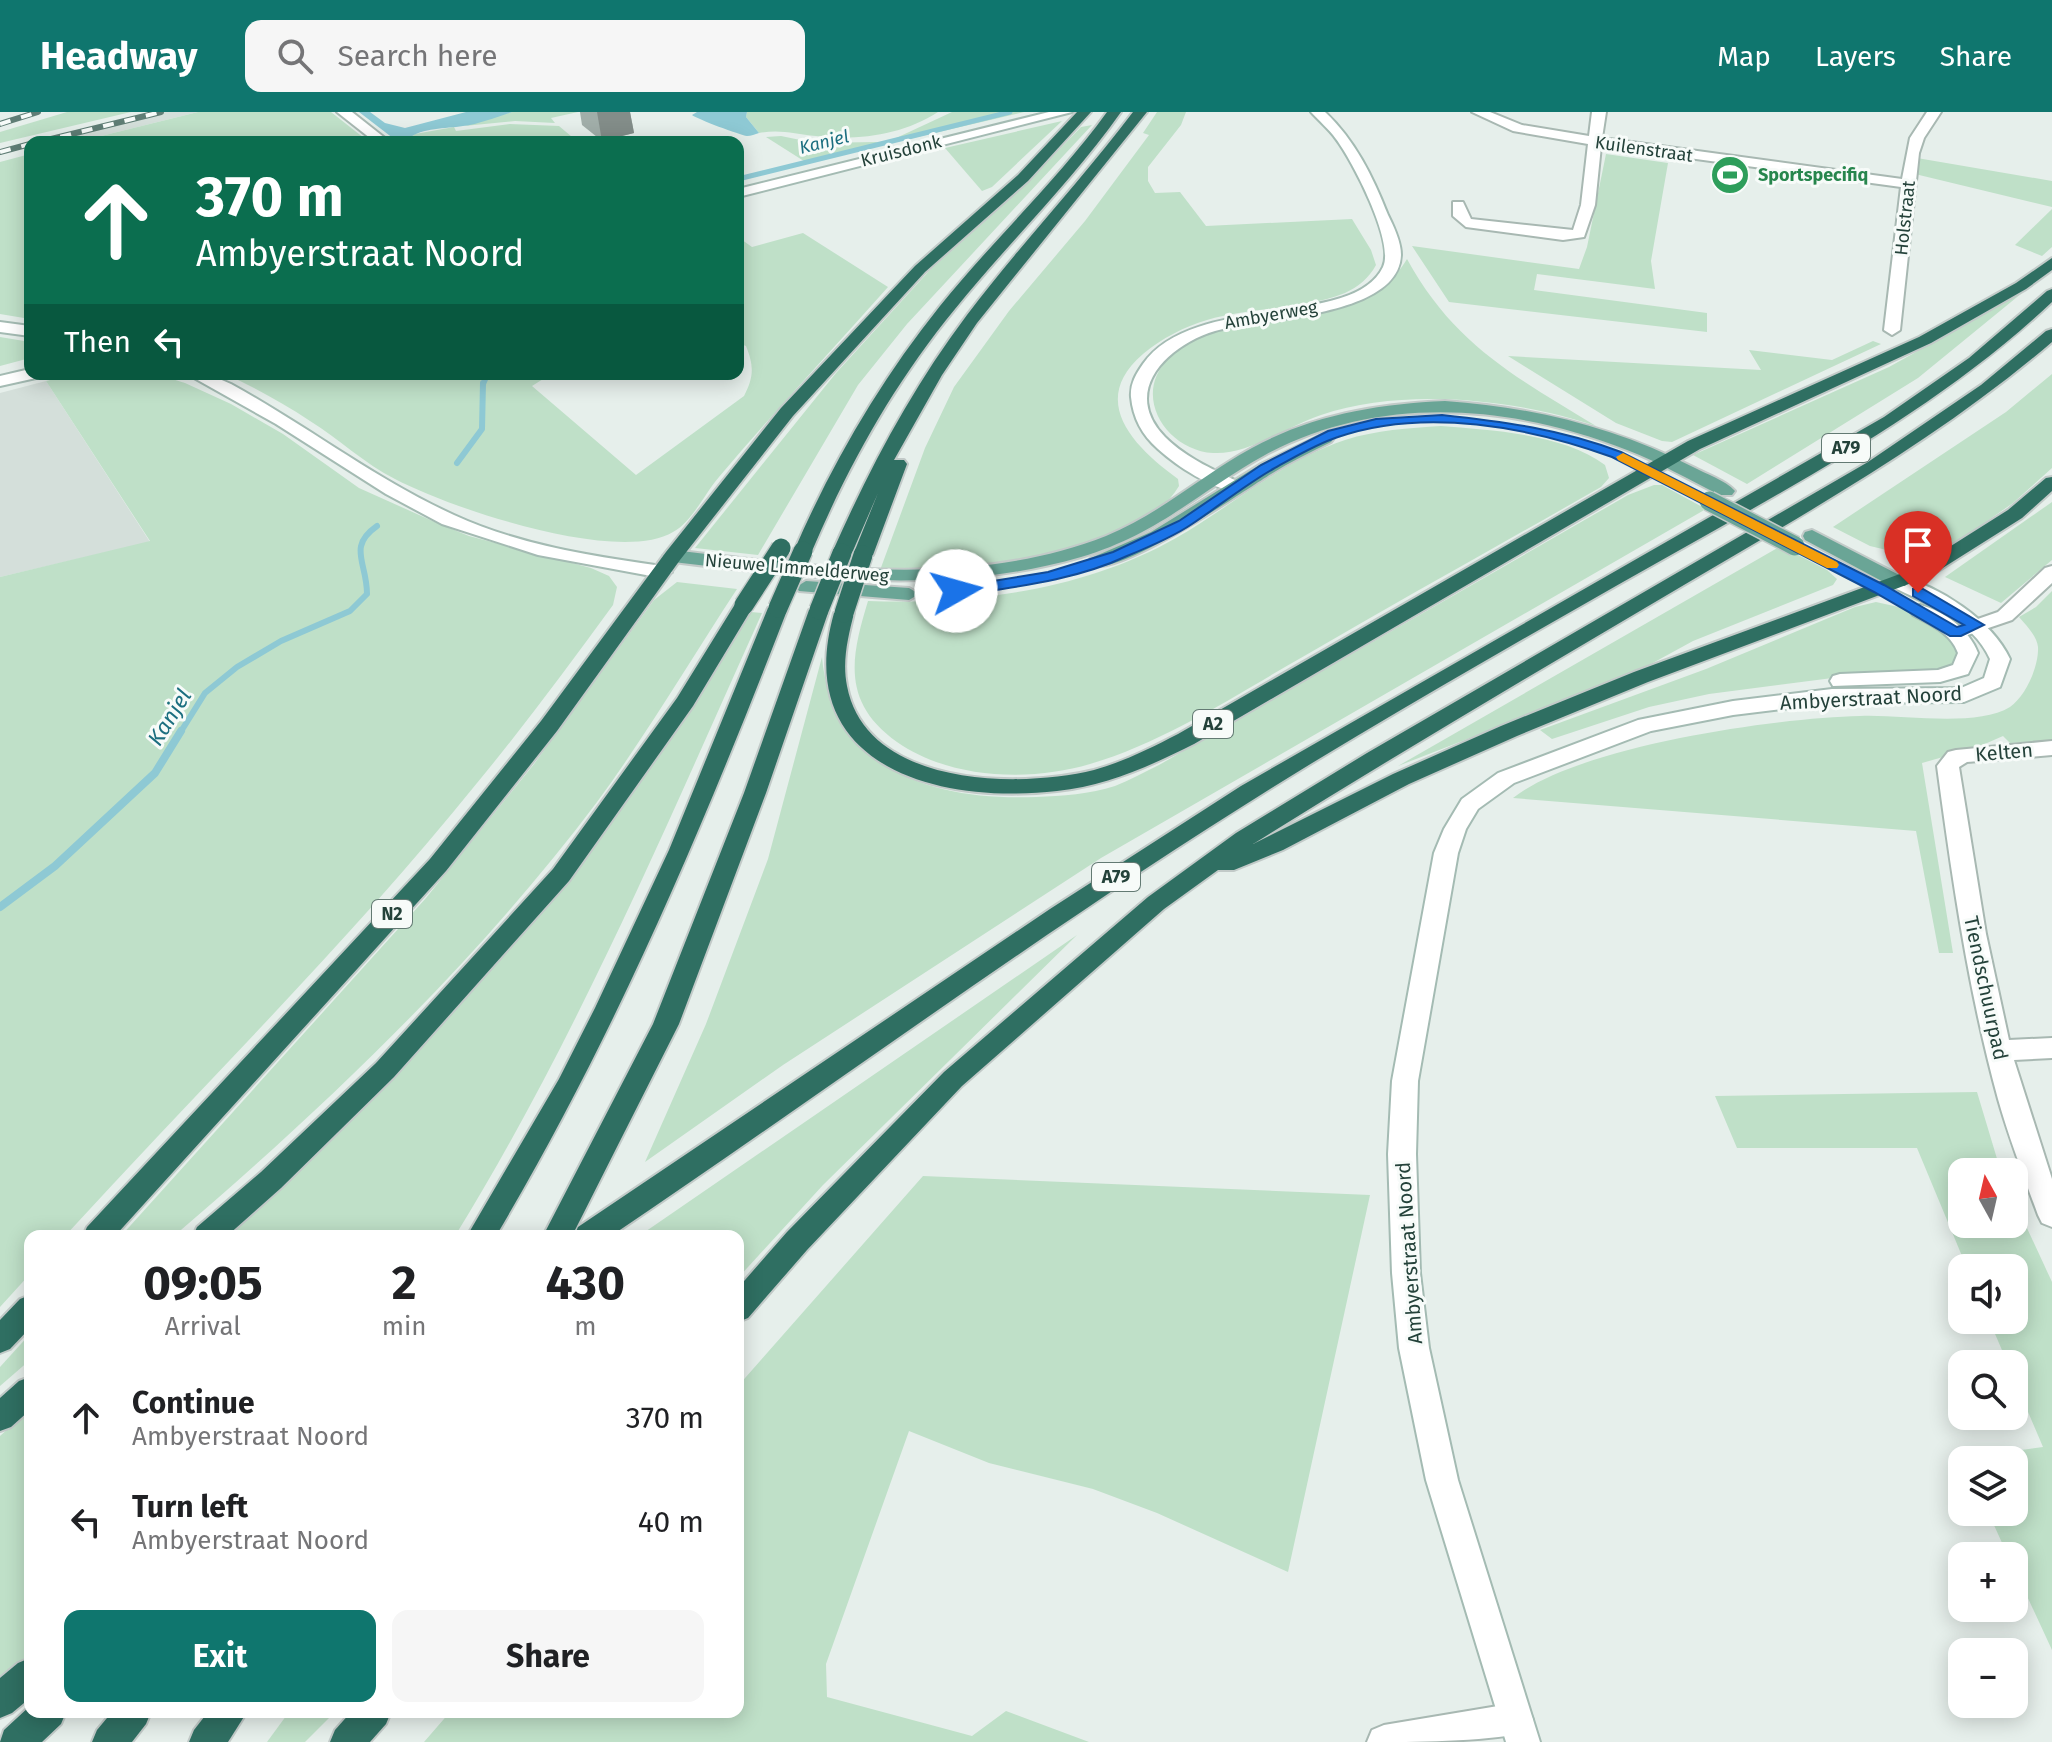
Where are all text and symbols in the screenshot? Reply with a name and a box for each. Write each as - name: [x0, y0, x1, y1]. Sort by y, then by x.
- search box: [245, 20, 805, 92]
- text: Headway: [40, 33, 197, 79]
- icon: search: [273, 34, 317, 78]
- text: Search here: [337, 38, 498, 74]
- text: Map: [1717, 40, 1771, 73]
- text: Layers: [1815, 40, 1896, 73]
- text: Share: [1940, 40, 2012, 73]
- water label: Kanjel: [797, 125, 851, 159]
- street label: Kruisdonk: [858, 130, 944, 172]
- street label: Kuilenstraat: [1594, 131, 1695, 167]
- sports icon: Sportspecifiq: [1709, 154, 1751, 196]
- text: 370 m: [196, 164, 344, 231]
- place label: Sportspecifiq: [1758, 164, 1868, 186]
- icon: ahead: [64, 168, 168, 272]
- street label: Holstraat: [1890, 179, 1920, 257]
- text: Ambyerstraat Noord: [196, 232, 524, 276]
- street label: Ambyerweg: [1223, 296, 1320, 334]
- icon: left: [147, 320, 191, 364]
- text: Then: [64, 324, 131, 360]
- road number: A79: [1822, 434, 1870, 462]
- pin: [1884, 511, 1952, 593]
- icon: arrive: [1896, 523, 1940, 567]
- street label: Nieuwe Limmelderweg: [704, 549, 891, 587]
- position arrow: [914, 549, 998, 633]
- street label: Ambyerstraat Noord: [1779, 681, 1963, 715]
- water label: Kanjel: [142, 684, 197, 751]
- road number: A2: [1193, 710, 1233, 738]
- street label: Kelten: [1974, 738, 2034, 766]
- road number: A79: [1092, 863, 1140, 891]
- road number: N2: [372, 900, 412, 928]
- street label: Tiendschuurpad: [1959, 914, 2013, 1062]
- north arrow: [1948, 1158, 2028, 1238]
- map controls: [1948, 1158, 2028, 1718]
- street label: Ambyerstraat Noord: [1391, 1161, 1427, 1345]
- text: 09:05: [143, 1254, 263, 1312]
- text: 2: [392, 1254, 417, 1312]
- text: 430: [546, 1254, 625, 1312]
- button: sound: [1948, 1254, 2028, 1334]
- text: Arrival: [165, 1311, 241, 1342]
- text: min: [382, 1311, 427, 1342]
- text: m: [574, 1311, 596, 1342]
- button: search: [1948, 1350, 2028, 1430]
- text: Continue: [132, 1385, 255, 1421]
- icon: ahead: [64, 1396, 108, 1440]
- text: 370 m: [626, 1400, 704, 1436]
- text: Ambyerstraat Noord: [132, 1421, 369, 1452]
- button: layers: [1948, 1446, 2028, 1526]
- text: Turn left: [132, 1489, 248, 1525]
- icon: left: [64, 1500, 108, 1544]
- text: 40 m: [638, 1504, 704, 1540]
- text: Ambyerstraat Noord: [132, 1525, 369, 1556]
- button: +: [1948, 1542, 2028, 1622]
- button: Exit: [64, 1610, 376, 1702]
- button: Share: [392, 1610, 704, 1702]
- button: −: [1948, 1638, 2028, 1718]

